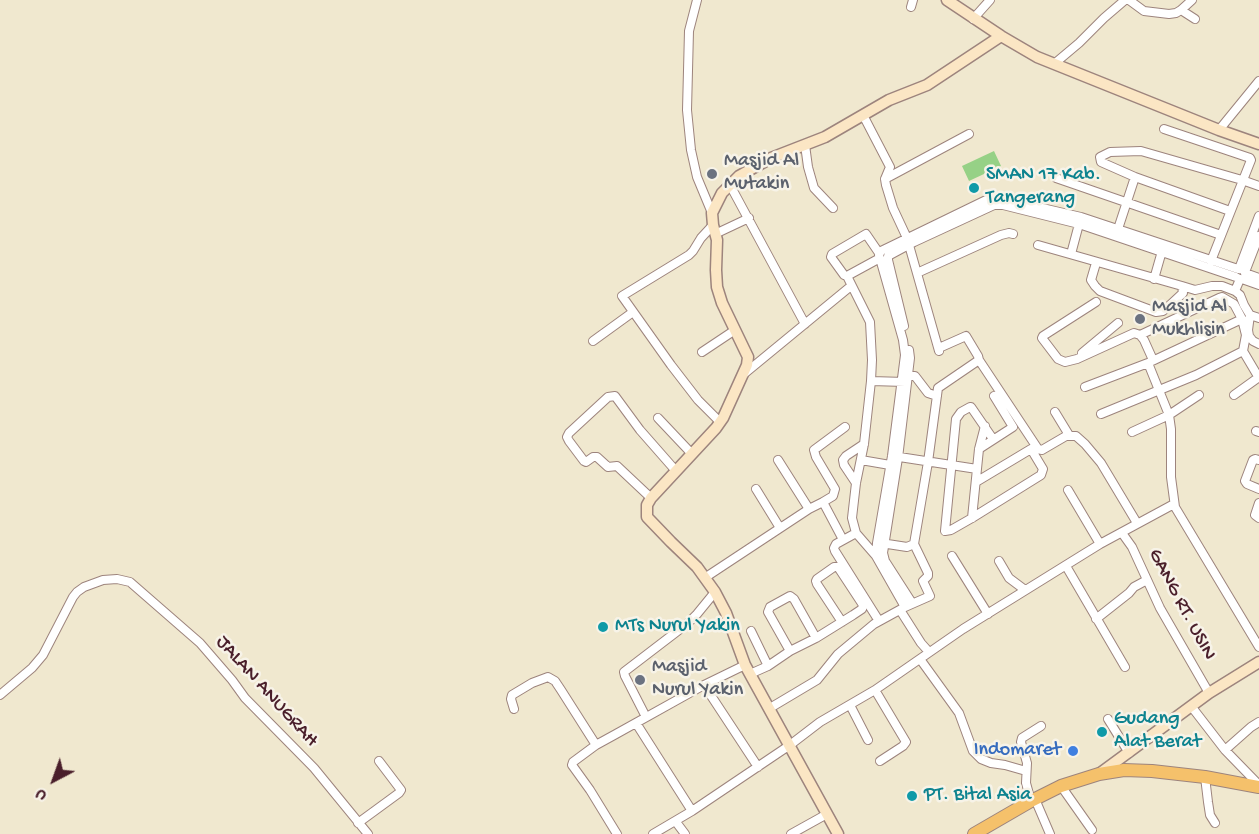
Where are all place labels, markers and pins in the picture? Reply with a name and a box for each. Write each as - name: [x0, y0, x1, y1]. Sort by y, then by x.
- place label: Masjid Al Mutakin: [724, 150, 799, 197]
- place label: SMAN 17 Kab. Tangerang: [986, 164, 1101, 211]
- marker: Masjid Al Mutakin: [705, 167, 719, 181]
- marker: SMAN 17 Kab. Tangerang: [967, 181, 981, 195]
- place label: Masjid Al Mukhlisin: [1152, 296, 1227, 343]
- marker: Masjid Al Mukhlisin: [1133, 312, 1147, 326]
- place label: MTs Nurul Yakin: [615, 615, 740, 639]
- marker: MTs Nurul Yakin: [596, 620, 610, 634]
- place label: Masjid Nurul Yakin: [652, 656, 743, 703]
- marker: Masjid Nurul Yakin: [633, 673, 647, 687]
- place label: Gudang Alat Berat: [1114, 708, 1201, 755]
- marker: Gudang Alat Berat: [1095, 725, 1109, 739]
- place label: Indomaret: [974, 739, 1061, 763]
- marker: Indomaret: [1066, 744, 1080, 758]
- place label: PT. Bital Asia: [924, 784, 1031, 808]
- marker: PT. Bital Asia: [905, 789, 919, 803]

